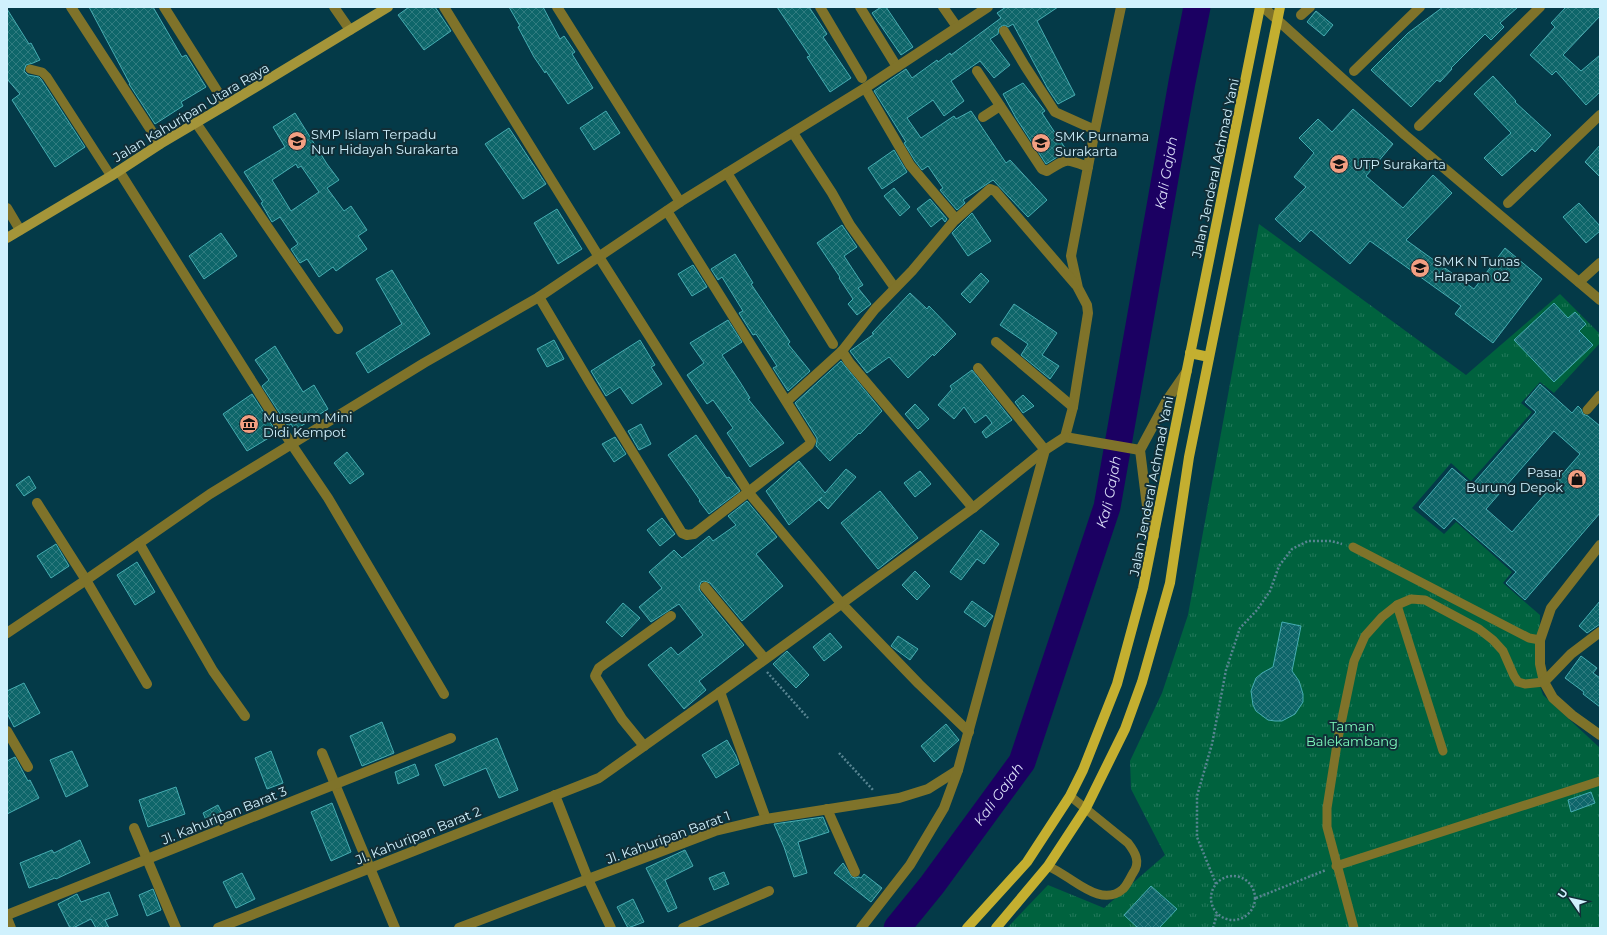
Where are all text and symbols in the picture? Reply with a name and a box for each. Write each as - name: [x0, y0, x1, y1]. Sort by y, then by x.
- street label: Jalan Kahuripan Utara Raya: [109, 59, 272, 165]
- street label: Jalan Jenderal Achmad Yani: [1188, 77, 1242, 260]
- place label: SMP Islam Terpadu Nur Hidayah Surakarta: [311, 126, 458, 157]
- place label: SMK Purnama Surakarta: [1055, 128, 1149, 159]
- school or university icon: SMP Islam Terpadu Nur Hidayah Surakarta: [286, 130, 308, 152]
- school or university icon: SMK Purnama Surakarta: [1030, 132, 1052, 154]
- water label: Kali Gajah: [1151, 135, 1181, 211]
- school or university icon: UTP Surakarta: [1328, 153, 1350, 175]
- place label: UTP Surakarta: [1353, 156, 1446, 172]
- place label: SMK N Tunas Harapan 02: [1434, 253, 1520, 284]
- school or university icon: SMK N Tunas Harapan 02: [1409, 257, 1431, 279]
- street label: Jalan Jenderal Achmad Yani: [1126, 395, 1176, 578]
- place label: Museum Mini Didi Kempot: [263, 409, 352, 440]
- museum icon: Museum Mini Didi Kempot: [238, 413, 260, 435]
- water label: Kali Gajah: [1092, 454, 1125, 530]
- place label: Pasar Burung Depok: [1466, 464, 1563, 495]
- shop icon: Pasar Burung Depok: [1566, 468, 1588, 490]
- park label: Taman Balekambang: [1306, 718, 1398, 749]
- water label: Kali Gajah: [970, 759, 1027, 829]
- street label: Jl. Kahuripan Barat 3: [158, 783, 289, 848]
- street label: Jl. Kahuripan Barat 2: [352, 803, 483, 868]
- street label: Jl. Kahuripan Barat 1: [603, 807, 732, 867]
- north arrow: [1551, 879, 1591, 919]
- text: U: [1554, 886, 1571, 901]

